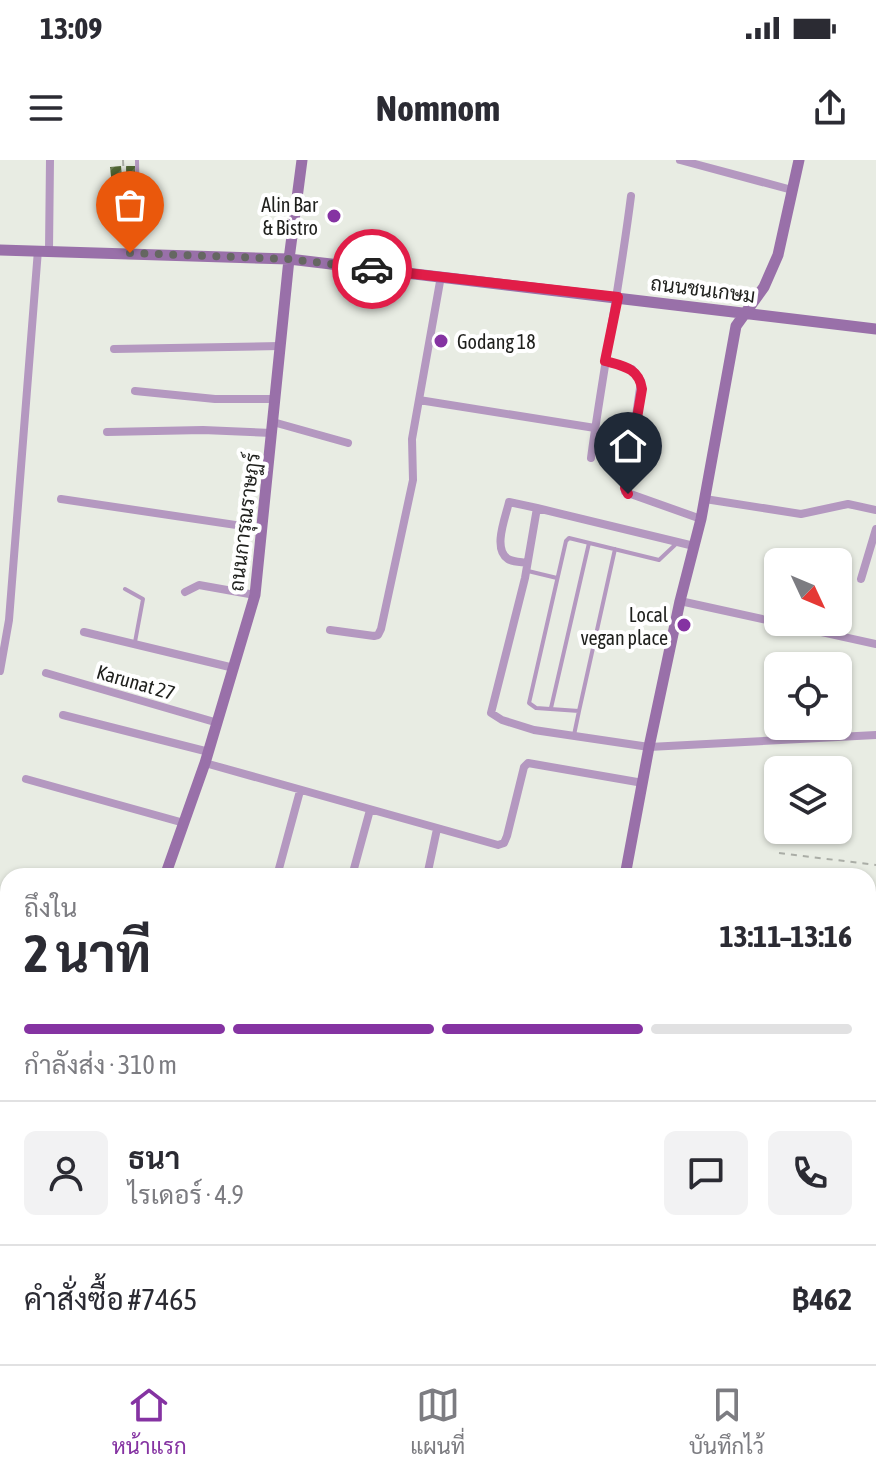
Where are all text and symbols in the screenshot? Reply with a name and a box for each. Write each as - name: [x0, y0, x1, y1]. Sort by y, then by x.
- text: 13:09: [40, 11, 102, 45]
- icon: menu: [24, 86, 68, 130]
- icon: share: [808, 86, 852, 130]
- text: Nomnom: [376, 87, 500, 129]
- pin: [96, 171, 164, 253]
- icon: bag: [108, 183, 152, 227]
- place label: Alin Bar & Bistro: [261, 193, 319, 239]
- marker: Alin Bar & Bistro: [325, 207, 343, 225]
- courier: [332, 229, 412, 309]
- icon: car: [350, 247, 394, 291]
- street label: ถนนชนเกษม: [649, 271, 757, 307]
- place label: Godang 18: [457, 330, 536, 353]
- marker: Godang 18: [432, 332, 450, 350]
- pin: [594, 412, 662, 494]
- icon: home: [606, 424, 650, 468]
- street label: ถนนการุณราษฏร์: [222, 451, 267, 593]
- north arrow: [764, 548, 852, 636]
- map controls: [764, 548, 852, 844]
- place label: Local vegan place: [580, 603, 669, 649]
- marker: Local vegan place: [675, 616, 693, 634]
- button: locate: [764, 652, 852, 740]
- street label: Karunat 27: [94, 660, 178, 704]
- button: layers: [764, 756, 852, 844]
- text: ถึงใน: [24, 893, 77, 923]
- text: 13:11–13:16: [720, 919, 852, 953]
- text: 2 นาที: [24, 923, 151, 983]
- text: กำลังส่ง · 310 m: [24, 1050, 177, 1080]
- button: person: [24, 1131, 108, 1215]
- button: chat: [664, 1131, 748, 1215]
- button: phone: [768, 1131, 852, 1215]
- text: ธนา: [128, 1141, 180, 1175]
- text: ไรเดอร์ · 4.9: [128, 1180, 244, 1210]
- text: คำสั่งซื้อ #7465: [24, 1282, 197, 1316]
- text: ฿462: [792, 1282, 852, 1316]
- tab: หน้าแรก: [112, 1383, 187, 1459]
- tab: แผนที่: [410, 1383, 465, 1459]
- tab: บันทึกไว้: [689, 1383, 764, 1459]

